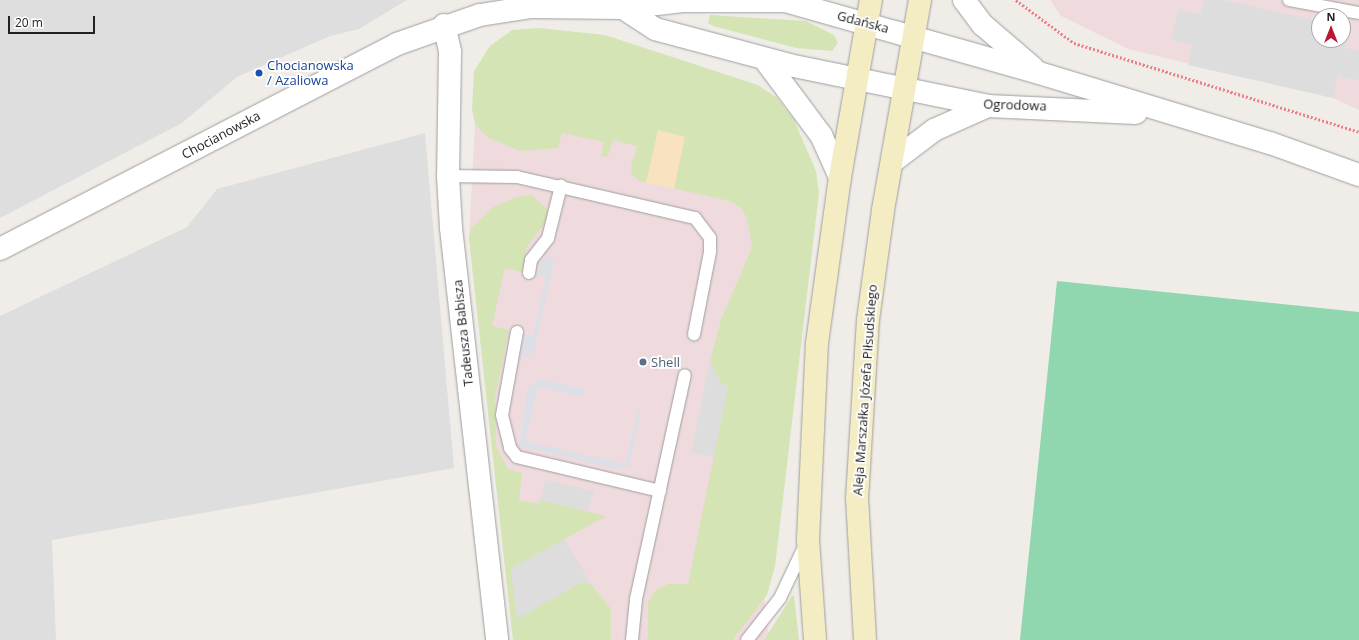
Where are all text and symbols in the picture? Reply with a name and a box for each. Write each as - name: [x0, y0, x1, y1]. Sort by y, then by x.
- scale bar: [10, 8, 97, 34]
- street label: Gdańska: [835, 8, 891, 36]
- north arrow: [1311, 8, 1351, 48]
- text: N: [1327, 9, 1335, 24]
- text: 20 m: [15, 14, 43, 31]
- place label: Chocianowska / Azaliowa: [267, 58, 354, 89]
- marker: Chocianowska / Azaliowa: [254, 68, 264, 78]
- street label: Ogrodowa: [983, 96, 1047, 114]
- street label: Chocianowska: [179, 108, 263, 162]
- street label: Tadeusza Babisza: [450, 279, 476, 387]
- street label: Aleja Marszałka Józefa Piłsudskiego: [850, 284, 880, 496]
- place label: Shell: [651, 354, 680, 370]
- marker: Shell: [638, 357, 648, 367]

